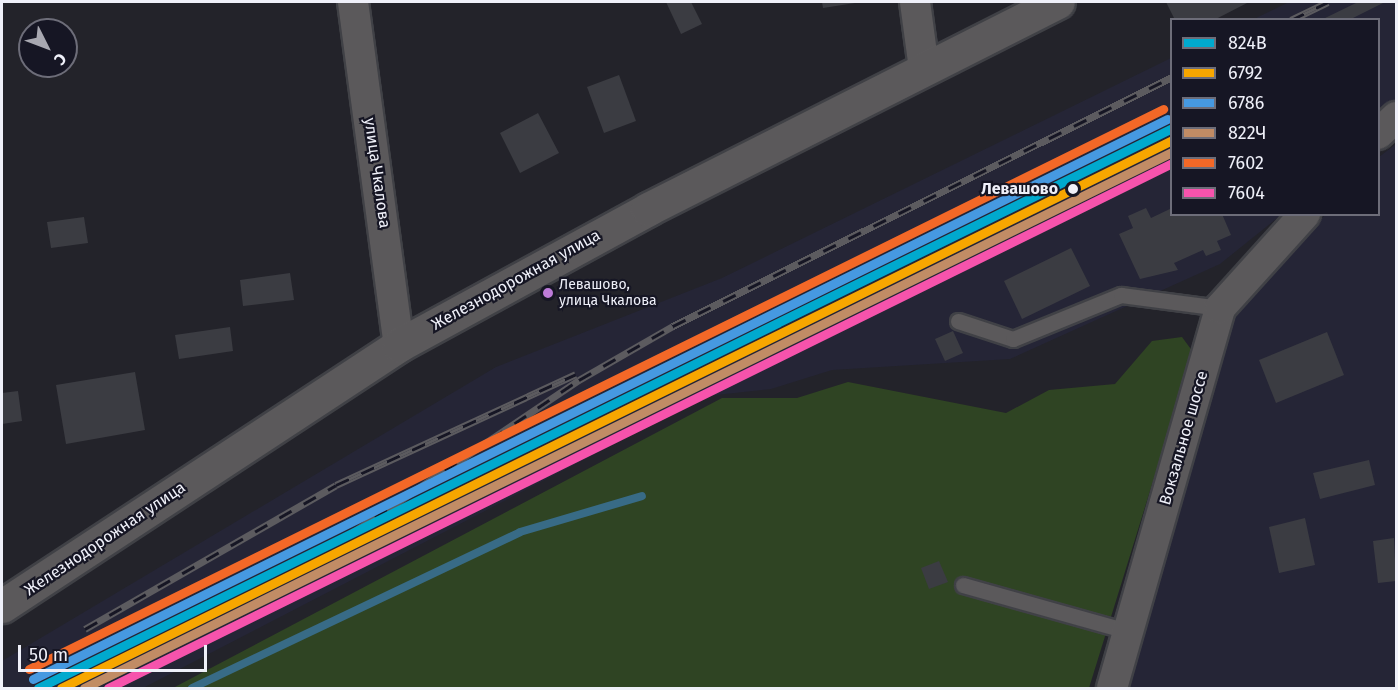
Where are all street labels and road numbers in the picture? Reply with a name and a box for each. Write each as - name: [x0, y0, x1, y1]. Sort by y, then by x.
- street label: улица Чкалова: [360, 116, 394, 230]
- street label: Железнодорожная улица: [428, 226, 604, 334]
- street label: Вокзальное шоссе: [1156, 369, 1212, 507]
- street label: Железнодорожная улица: [21, 478, 189, 600]

